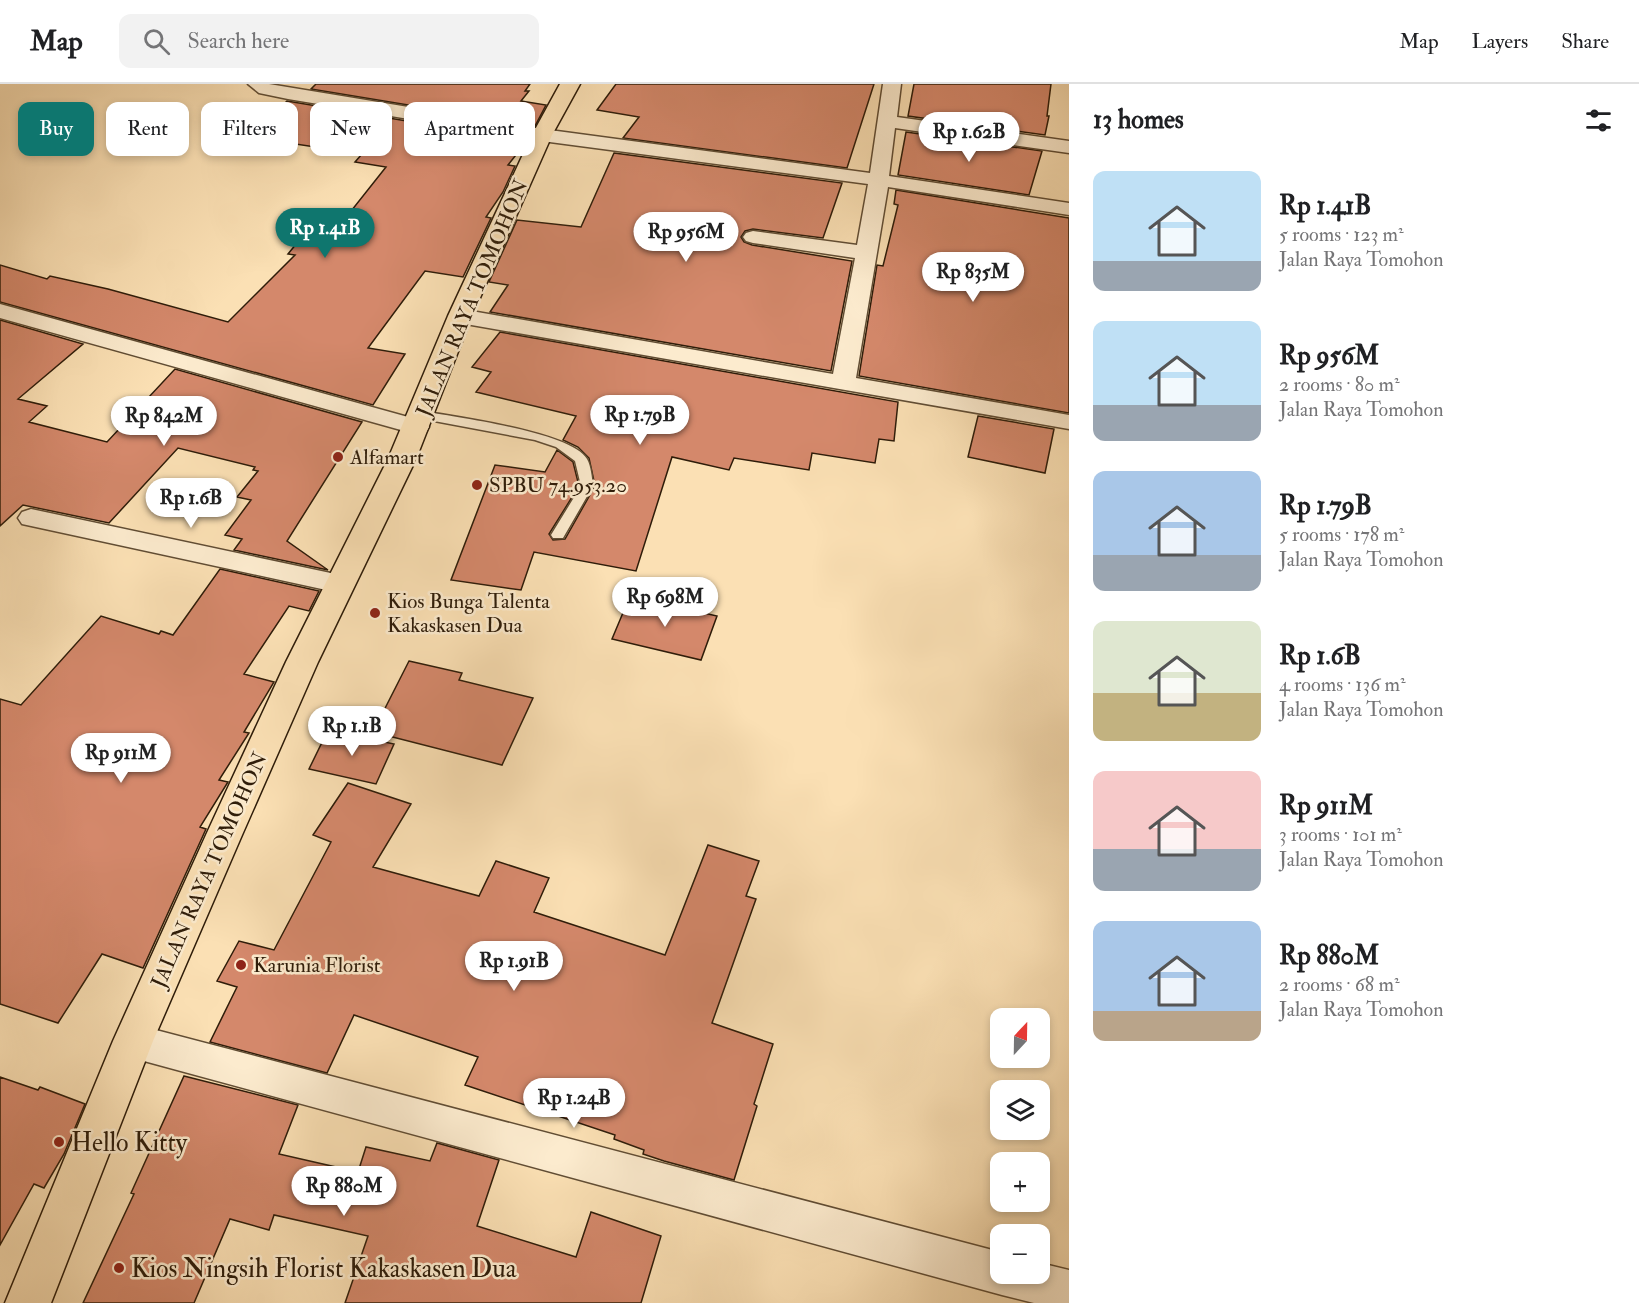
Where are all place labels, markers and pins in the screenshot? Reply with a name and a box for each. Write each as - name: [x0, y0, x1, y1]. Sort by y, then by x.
- pin: Rp 1.62B: [907, 112, 1031, 163]
- pin: Rp 1.41B: [263, 208, 387, 259]
- pin: Rp 956M: [631, 212, 741, 263]
- pin: Rp 835M: [918, 252, 1028, 303]
- pin: Rp 1.79B: [578, 395, 702, 446]
- pin: Rp 842M: [109, 396, 219, 447]
- place label: Alfamart: [349, 444, 424, 471]
- marker: Alfamart: [331, 450, 345, 464]
- place label: SPBU 74.953.20: [489, 472, 627, 499]
- pin: Rp 1.6B: [136, 478, 246, 529]
- marker: SPBU 74.953.20: [470, 478, 484, 492]
- pin: Rp 698M: [610, 577, 720, 628]
- place label: Kios Bunga Talenta Kakaskasen Dua: [387, 588, 550, 639]
- marker: Kios Bunga Talenta Kakaskasen Dua: [368, 606, 382, 620]
- pin: Rp 1.1B: [297, 706, 407, 757]
- pin: Rp 911M: [66, 733, 176, 784]
- pin: Rp 1.91B: [452, 941, 576, 992]
- place label: Karunia Florist: [253, 952, 381, 979]
- marker: Karunia Florist: [234, 958, 248, 972]
- pin: Rp 1.24B: [512, 1078, 636, 1129]
- place label: Hello Kitty: [71, 1127, 188, 1159]
- marker: Hello Kitty: [52, 1135, 66, 1149]
- pin: Rp 880M: [289, 1166, 399, 1217]
- place label: Kios Ningsih Florist Kakaskasen Dua: [131, 1253, 517, 1285]
- marker: Kios Ningsih Florist Kakaskasen Dua: [112, 1261, 126, 1275]

